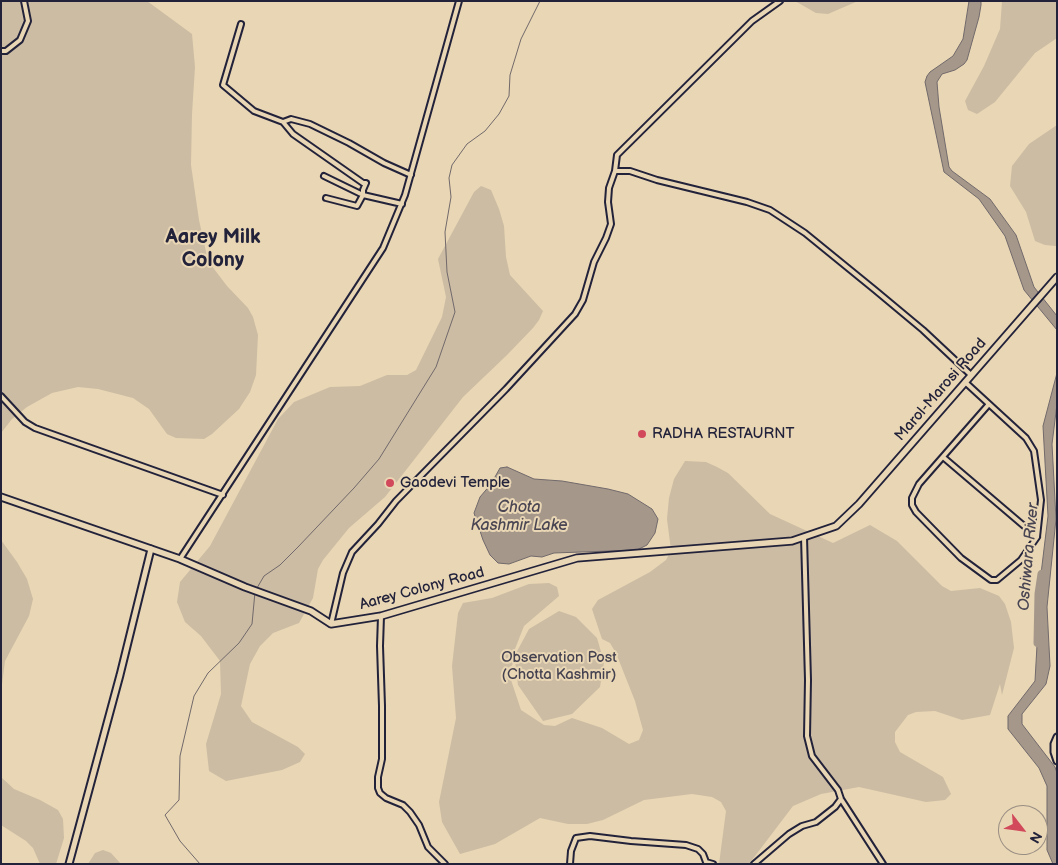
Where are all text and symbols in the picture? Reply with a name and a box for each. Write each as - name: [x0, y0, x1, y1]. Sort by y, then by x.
- district label: Aarey Milk Colony: [166, 226, 260, 273]
- street label: Marol-Marosi Road: [891, 335, 991, 445]
- place label: RADHA RESTAURNT: [652, 425, 795, 443]
- marker: RADHA RESTAURNT: [636, 428, 648, 440]
- place label: Gaodevi Temple: [400, 474, 510, 492]
- marker: Gaodevi Temple: [384, 477, 396, 489]
- water label: Chota Kashmir Lake: [470, 498, 568, 536]
- water label: Oshiwara River: [1015, 502, 1043, 612]
- street label: Aarey Colony Road: [358, 564, 486, 614]
- park label: Observation Post (Chotta Kashmir): [501, 649, 617, 684]
- north arrow: [998, 805, 1048, 855]
- text: N: [1026, 828, 1046, 846]

